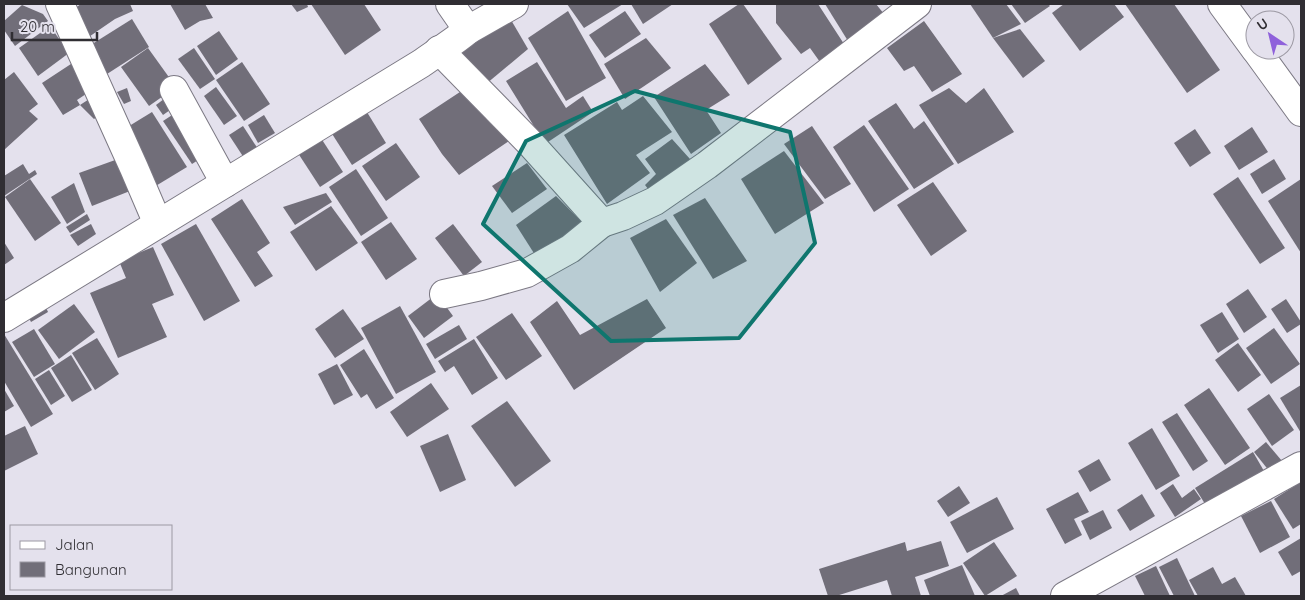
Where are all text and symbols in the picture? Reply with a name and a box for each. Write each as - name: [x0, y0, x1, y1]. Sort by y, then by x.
- scale bar: [12, 10, 98, 42]
- north arrow: [1245, 10, 1295, 60]
- text: U: [1253, 14, 1272, 35]
- text: 20 m: [20, 17, 55, 36]
- legend: [10, 525, 172, 590]
- text: Jalan: [55, 535, 94, 554]
- text: Bangunan: [55, 560, 127, 579]

